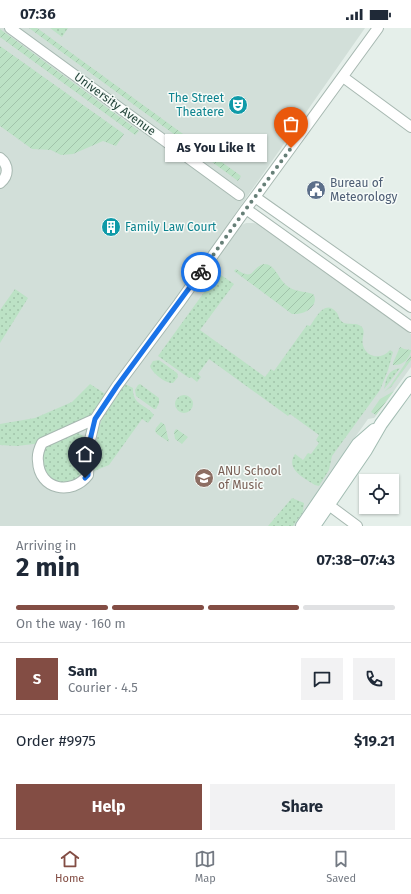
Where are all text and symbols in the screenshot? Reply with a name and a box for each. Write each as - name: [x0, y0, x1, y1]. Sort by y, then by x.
- text: 07:36: [20, 5, 56, 23]
- street label: University Avenue: [71, 70, 159, 138]
- place label: The Street Theatere: [168, 91, 225, 119]
- theatre icon: The Street Theatere: [227, 94, 249, 116]
- pin: [274, 107, 308, 148]
- icon: bag: [280, 113, 302, 135]
- callout: As You Like It: [165, 134, 267, 162]
- text: As You Like It: [177, 140, 255, 155]
- place label: Bureau of Meteorology: [330, 176, 398, 204]
- public building icon: Bureau of Meteorology: [305, 179, 327, 201]
- building icon: Family Law Court: [100, 216, 122, 238]
- place label: Family Law Court: [125, 220, 217, 234]
- courier: [181, 252, 221, 292]
- icon: bike: [190, 261, 212, 283]
- pin: [68, 437, 102, 478]
- icon: home: [74, 443, 96, 465]
- place label: ANU School of Music: [218, 464, 282, 492]
- school or university icon: ANU School of Music: [193, 467, 215, 489]
- map controls: [359, 474, 399, 514]
- button: locate: [359, 474, 399, 514]
- text: Arriving in: [16, 538, 76, 553]
- text: 07:38–07:43: [316, 551, 395, 569]
- text: 2 min: [16, 552, 80, 583]
- text: On the way · 160 m: [16, 616, 126, 631]
- button: chat: [301, 658, 343, 700]
- button: phone: [353, 658, 395, 700]
- text: Sam: [68, 662, 97, 680]
- text: S: [33, 670, 41, 688]
- text: Courier · 4.5: [68, 680, 138, 695]
- text: Order #9975: [16, 732, 96, 750]
- text: $19.21: [354, 732, 395, 750]
- button: Help: [16, 784, 202, 830]
- button: Share: [210, 784, 395, 830]
- tab: Home: [55, 848, 84, 885]
- tab: Map: [194, 848, 216, 885]
- tab: Saved: [326, 848, 356, 885]

